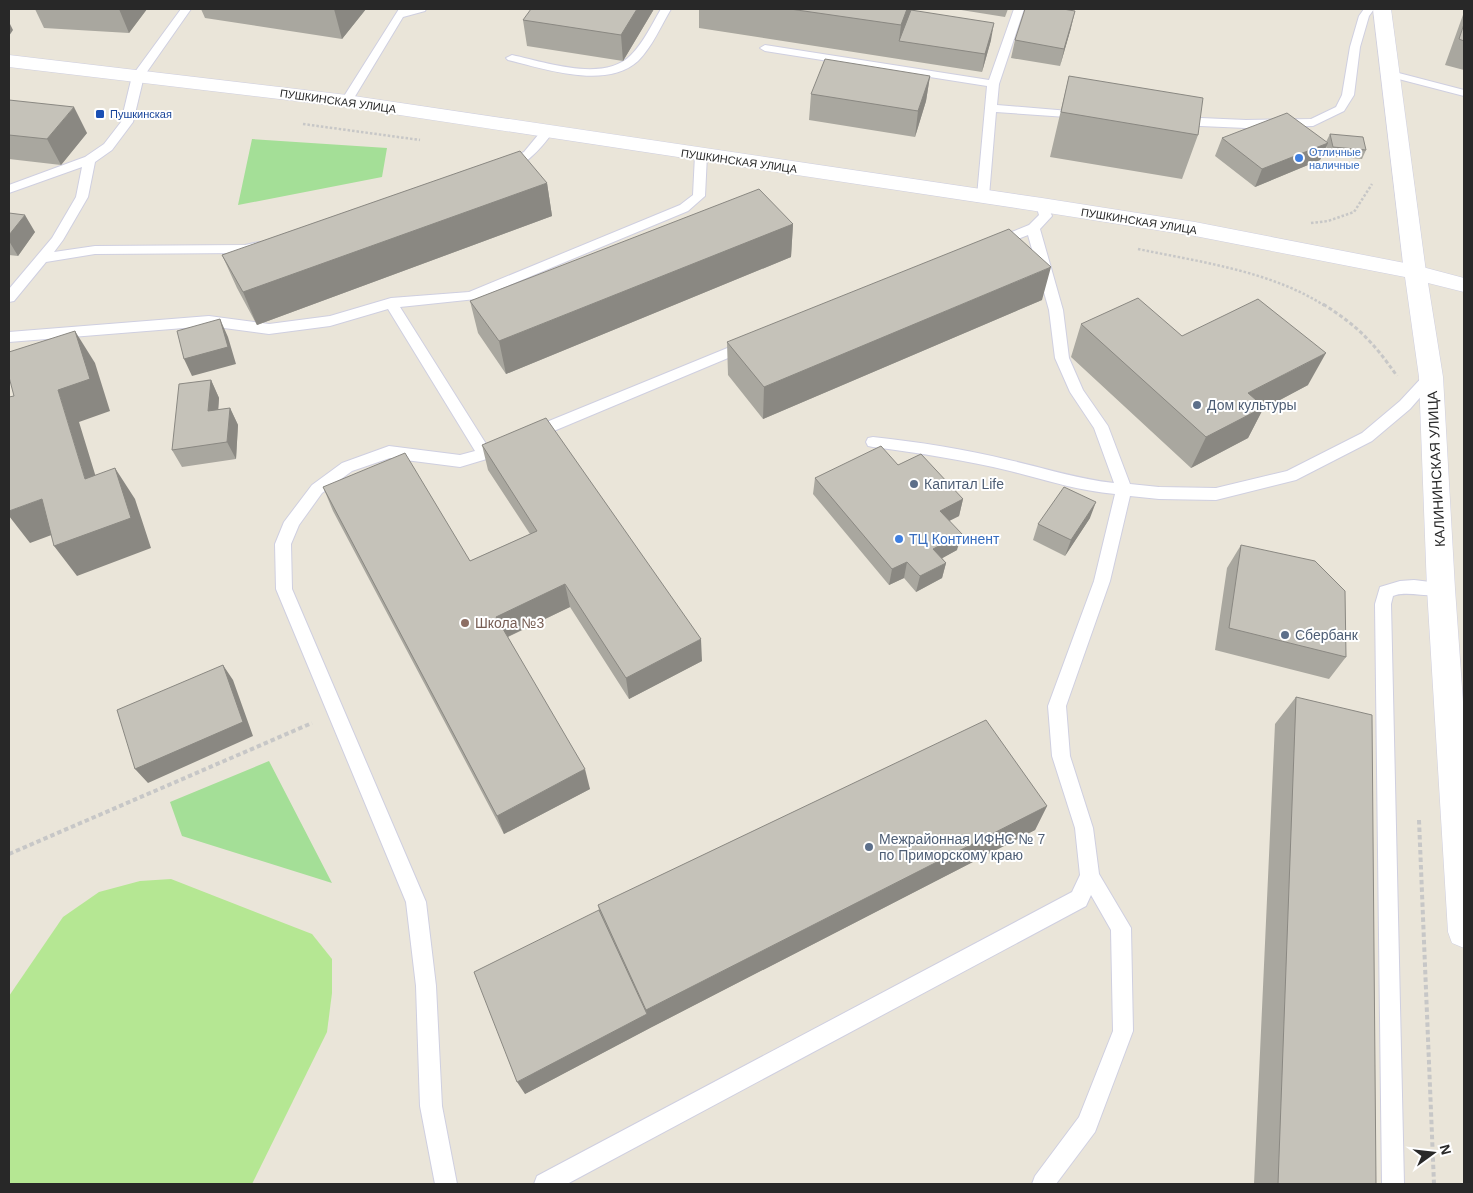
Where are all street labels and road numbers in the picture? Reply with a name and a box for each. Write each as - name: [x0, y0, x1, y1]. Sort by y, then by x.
- street label: ПУШКИНСКАЯ УЛИЦА: [279, 87, 397, 115]
- street label: ПУШКИНСКАЯ УЛИЦА: [680, 147, 798, 175]
- street label: ПУШКИНСКАЯ УЛИЦА: [1080, 206, 1198, 236]
- street label: КАЛИНИНСКАЯ УЛИЦА: [1424, 390, 1448, 547]

